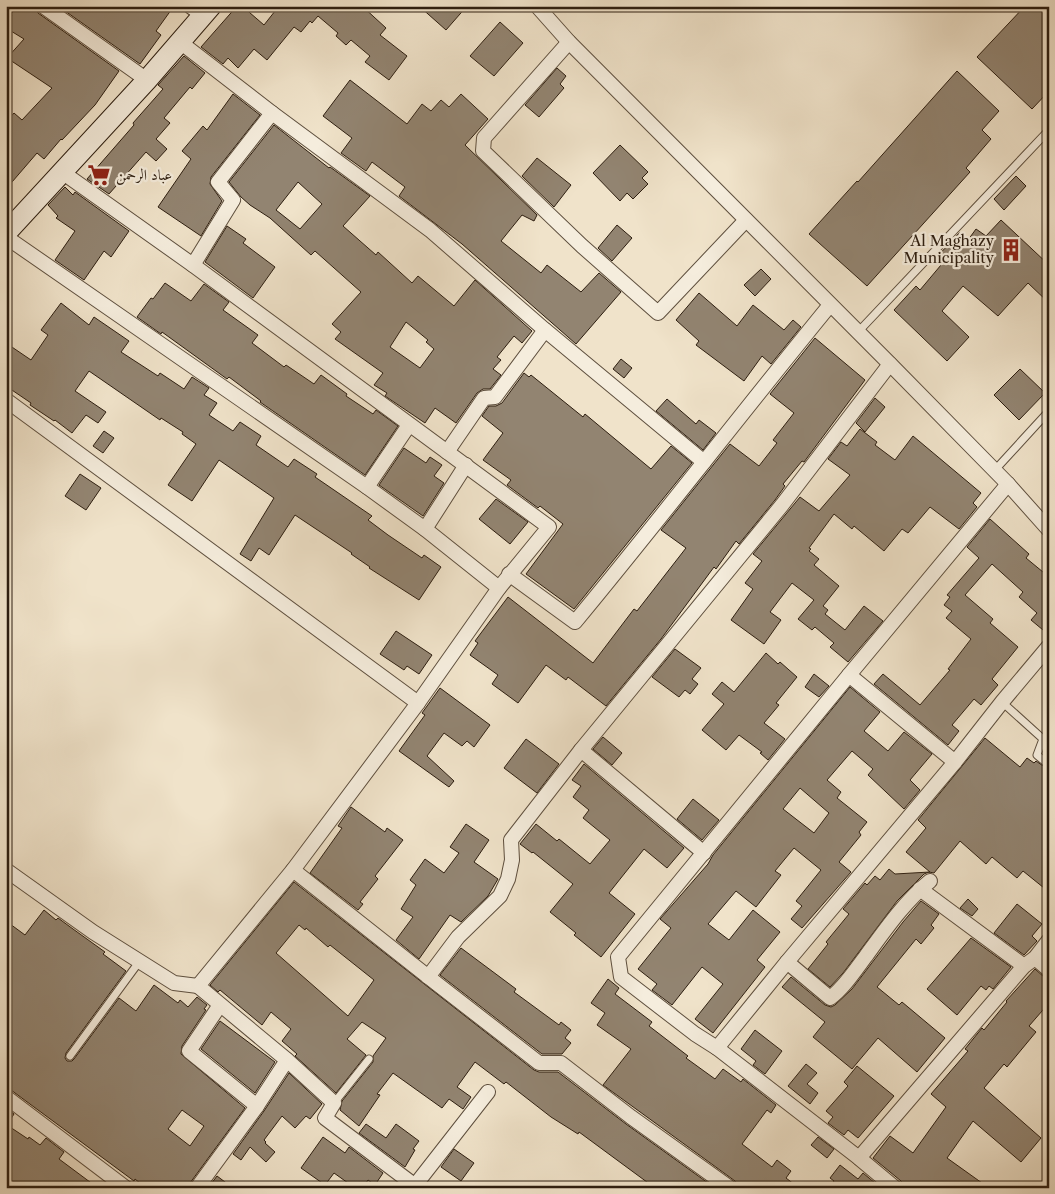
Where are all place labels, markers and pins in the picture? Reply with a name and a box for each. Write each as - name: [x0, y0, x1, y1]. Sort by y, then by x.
- supermarket icon: عباد الرحمن: [86, 162, 112, 188]
- place label: عباد الرحمن: [116, 165, 172, 185]
- place label: Al Maghazy Municipality: [904, 231, 995, 267]
- building icon: Al Maghazy Municipality: [998, 237, 1024, 263]

